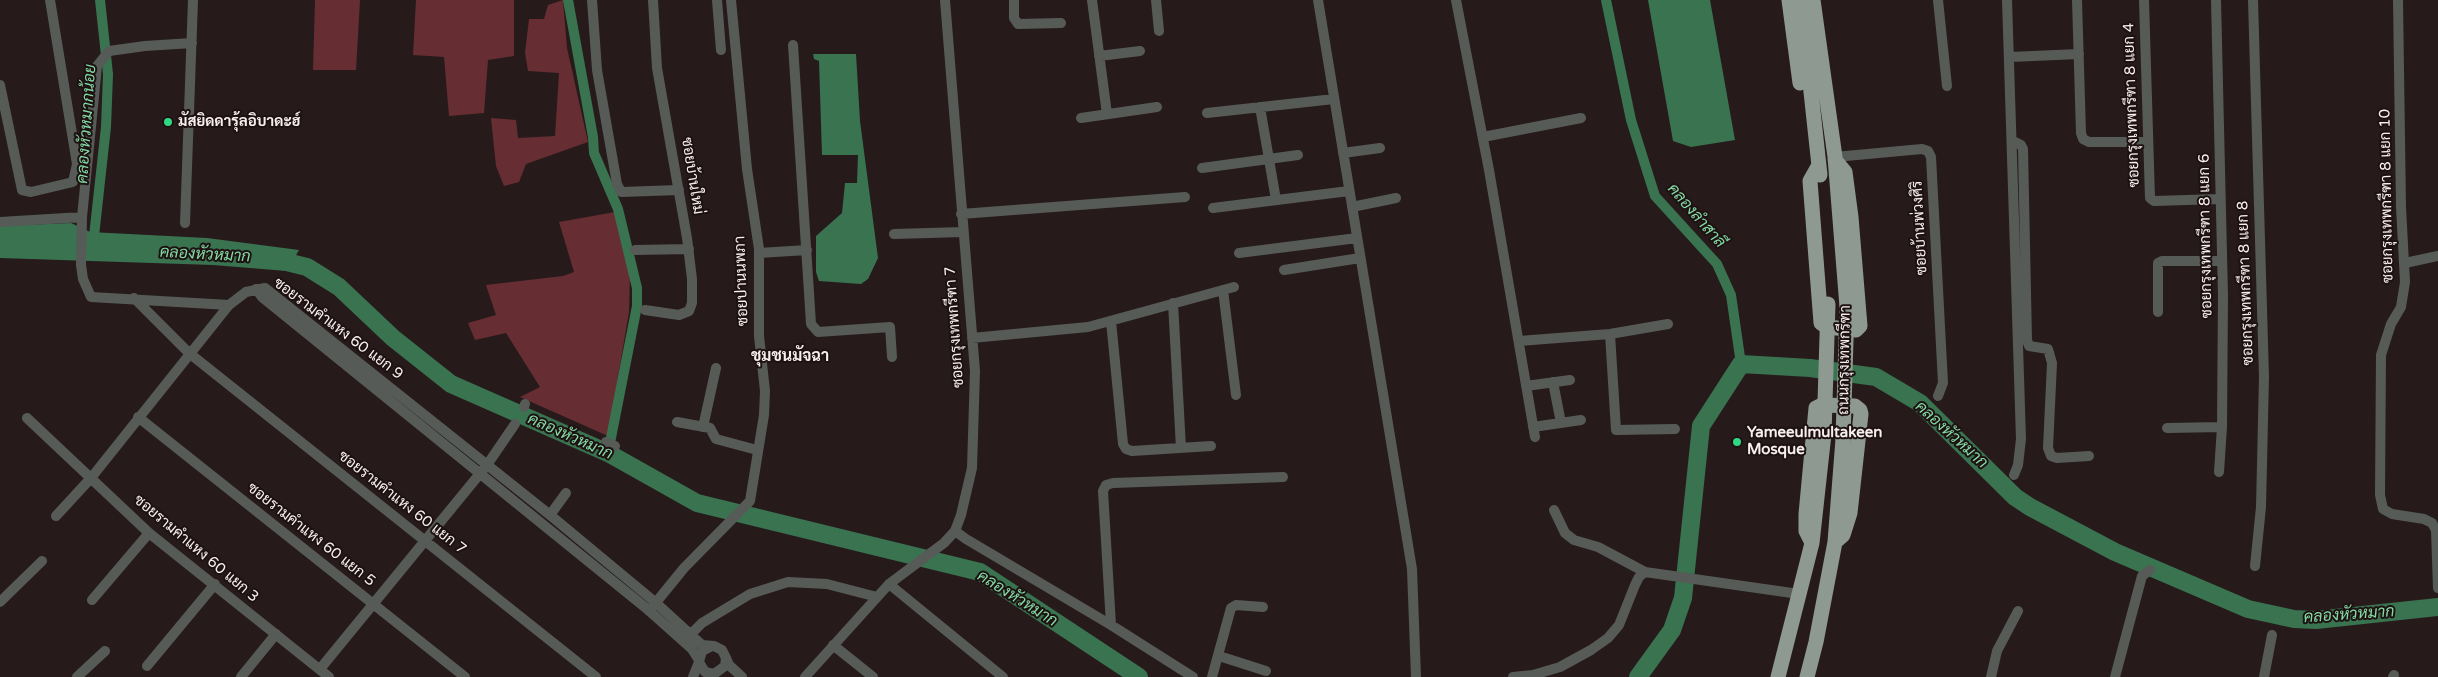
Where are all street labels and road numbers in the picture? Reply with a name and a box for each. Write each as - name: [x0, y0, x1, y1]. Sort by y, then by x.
- street label: ซอยกรุงเทพกรีฑา 8 แยก 4: [2120, 22, 2144, 188]
- street label: ซอยกรุงเทพกรีฑา 8 แยก 10: [2376, 109, 2398, 283]
- street label: ซอยบ้านใหม่: [677, 136, 707, 216]
- street label: ซอยกรุงเทพกรีฑา 8 แยก 6: [2196, 153, 2216, 319]
- street label: ซอยบ้านพ่วงศิริ: [1909, 180, 1931, 276]
- street label: ซอยกรุงเทพกรีฑา 8 แยก 8: [2234, 200, 2258, 366]
- street label: ซอยปานนพภา: [731, 236, 753, 326]
- street label: ซอยกรุงเทพกรีฑา 7: [942, 266, 968, 388]
- street label: ซอยรามคำแหง 60 แยก 9: [270, 274, 406, 384]
- street label: ถนนกรุงเทพกรีฑา: [1835, 305, 1855, 415]
- street label: ซอยรามคำแหง 60 แยก 7: [334, 447, 470, 559]
- street label: ซอยรามคำแหง 60 แยก 5: [243, 479, 379, 591]
- street label: ซอยรามคำแหง 60 แยก 3: [130, 491, 262, 607]

